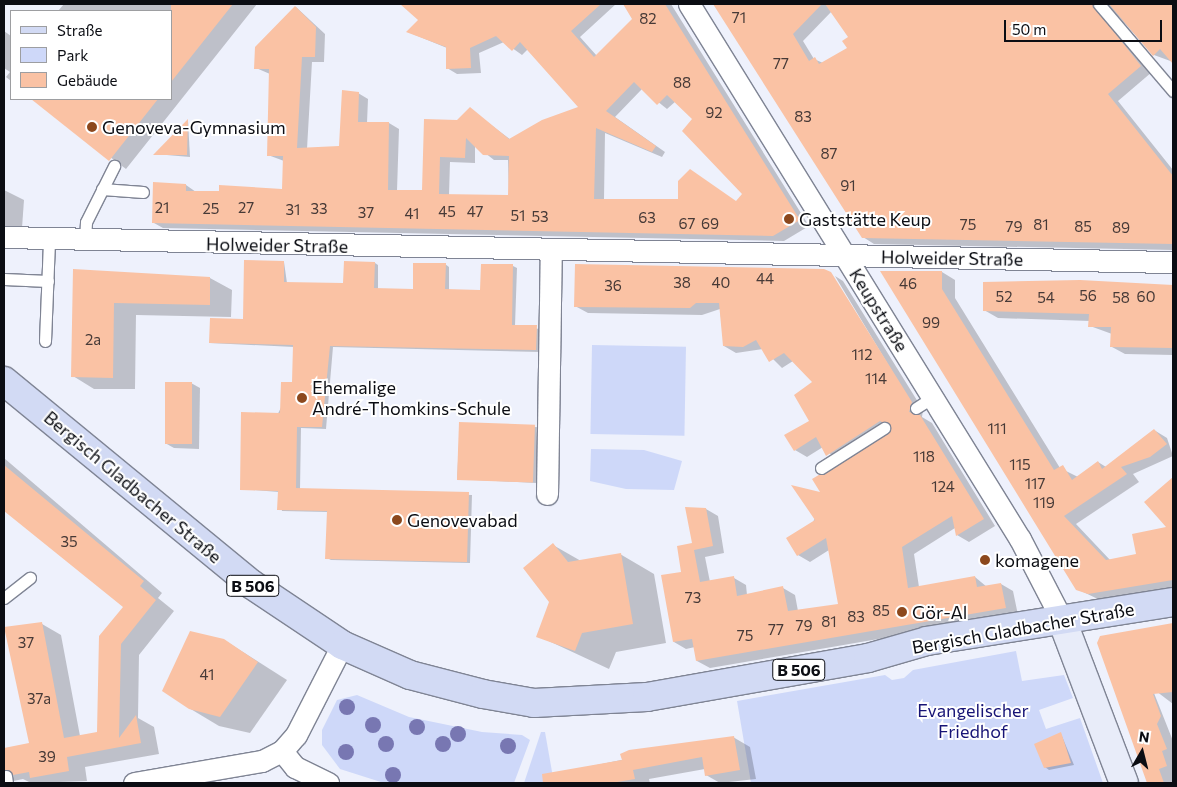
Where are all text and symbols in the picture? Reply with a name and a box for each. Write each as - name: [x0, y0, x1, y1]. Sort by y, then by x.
- house number: 71: [732, 9, 746, 27]
- legend: [10, 10, 172, 100]
- house number: 82: [639, 10, 657, 28]
- scale bar: [1007, 10, 1164, 42]
- text: 50 m: [1012, 20, 1046, 38]
- text: Straße: [57, 21, 103, 39]
- text: Park: [57, 46, 88, 64]
- house number: 77: [773, 55, 789, 73]
- text: Gebäude: [57, 71, 118, 89]
- house number: 88: [673, 74, 691, 92]
- house number: 92: [705, 104, 723, 122]
- house number: 83: [794, 108, 812, 126]
- place label: Genoveva-Gymnasium: [102, 116, 286, 138]
- marker: Genoveva-Gymnasium: [86, 121, 98, 133]
- house number: 87: [821, 145, 837, 163]
- house number: 91: [840, 177, 856, 195]
- house number: 21: [155, 199, 169, 217]
- house number: 27: [238, 199, 254, 217]
- house number: 25: [203, 200, 219, 218]
- house number: 33: [310, 200, 328, 218]
- house number: 31: [286, 201, 300, 219]
- house number: 45: [438, 203, 456, 221]
- house number: 47: [467, 203, 483, 221]
- house number: 37: [358, 204, 374, 222]
- house number: 41: [405, 205, 419, 223]
- house number: 51: [510, 207, 526, 225]
- house number: 53: [531, 208, 549, 226]
- place label: Gaststätte Keup: [799, 208, 931, 230]
- house number: 63: [638, 209, 656, 227]
- marker: Gaststätte Keup: [783, 213, 795, 225]
- house number: 67: [679, 215, 695, 233]
- house number: 69: [701, 215, 719, 233]
- house number: 75: [960, 216, 976, 234]
- house number: 81: [1033, 216, 1049, 234]
- house number: 79: [1006, 218, 1022, 236]
- house number: 85: [1074, 218, 1092, 236]
- house number: 89: [1112, 219, 1130, 237]
- street label: Holweider Straße: [206, 233, 348, 257]
- street label: Holweider Straße: [881, 246, 1023, 270]
- street label: Keupstraße: [845, 265, 913, 355]
- house number: 44: [756, 270, 774, 288]
- house number: 38: [673, 274, 691, 292]
- house number: 40: [712, 274, 730, 292]
- house number: 46: [899, 275, 917, 293]
- house number: 36: [604, 277, 622, 295]
- house number: 56: [1079, 287, 1097, 305]
- house number: 52: [996, 288, 1012, 306]
- house number: 60: [1137, 288, 1155, 306]
- house number: 54: [1037, 289, 1055, 307]
- house number: 58: [1112, 289, 1130, 307]
- house number: 99: [922, 314, 940, 332]
- house number: 2a: [85, 331, 101, 349]
- house number: 112: [851, 346, 873, 364]
- house number: 114: [865, 370, 887, 388]
- place label: Ehemalige André-Thomkins-Schule: [312, 377, 511, 419]
- marker: Ehemalige André-Thomkins-Schule: [296, 392, 308, 404]
- street label: Bergisch Gladbacher Straße: [40, 406, 226, 568]
- house number: 111: [987, 420, 1007, 438]
- house number: 118: [913, 448, 935, 466]
- house number: 115: [1009, 456, 1031, 474]
- house number: 117: [1025, 475, 1045, 493]
- house number: 124: [931, 478, 955, 496]
- house number: 119: [1033, 494, 1055, 512]
- place label: Genovevabad: [407, 509, 518, 531]
- marker: Genovevabad: [391, 514, 403, 526]
- house number: 35: [60, 533, 78, 551]
- place label: komagene: [995, 549, 1079, 571]
- marker: komagene: [979, 554, 991, 566]
- road number: B 506: [226, 572, 280, 600]
- house number: 73: [685, 589, 701, 607]
- street label: Bergisch Gladbacher Straße: [910, 598, 1136, 658]
- place label: Gör-Al: [912, 601, 967, 623]
- house number: 85: [872, 602, 890, 620]
- marker: Gör-Al: [896, 606, 908, 618]
- house number: 83: [847, 608, 865, 626]
- house number: 81: [821, 613, 837, 631]
- house number: 79: [796, 617, 812, 635]
- house number: 77: [768, 621, 784, 639]
- house number: 75: [737, 627, 753, 645]
- house number: 37: [18, 634, 34, 652]
- road number: B 506: [772, 656, 826, 684]
- house number: 41: [200, 666, 214, 684]
- house number: 37a: [27, 690, 51, 708]
- park label: Evangelischer Friedhof: [917, 700, 1029, 742]
- north arrow: [1117, 727, 1167, 777]
- text: N: [1138, 728, 1151, 746]
- house number: 39: [38, 748, 56, 766]

